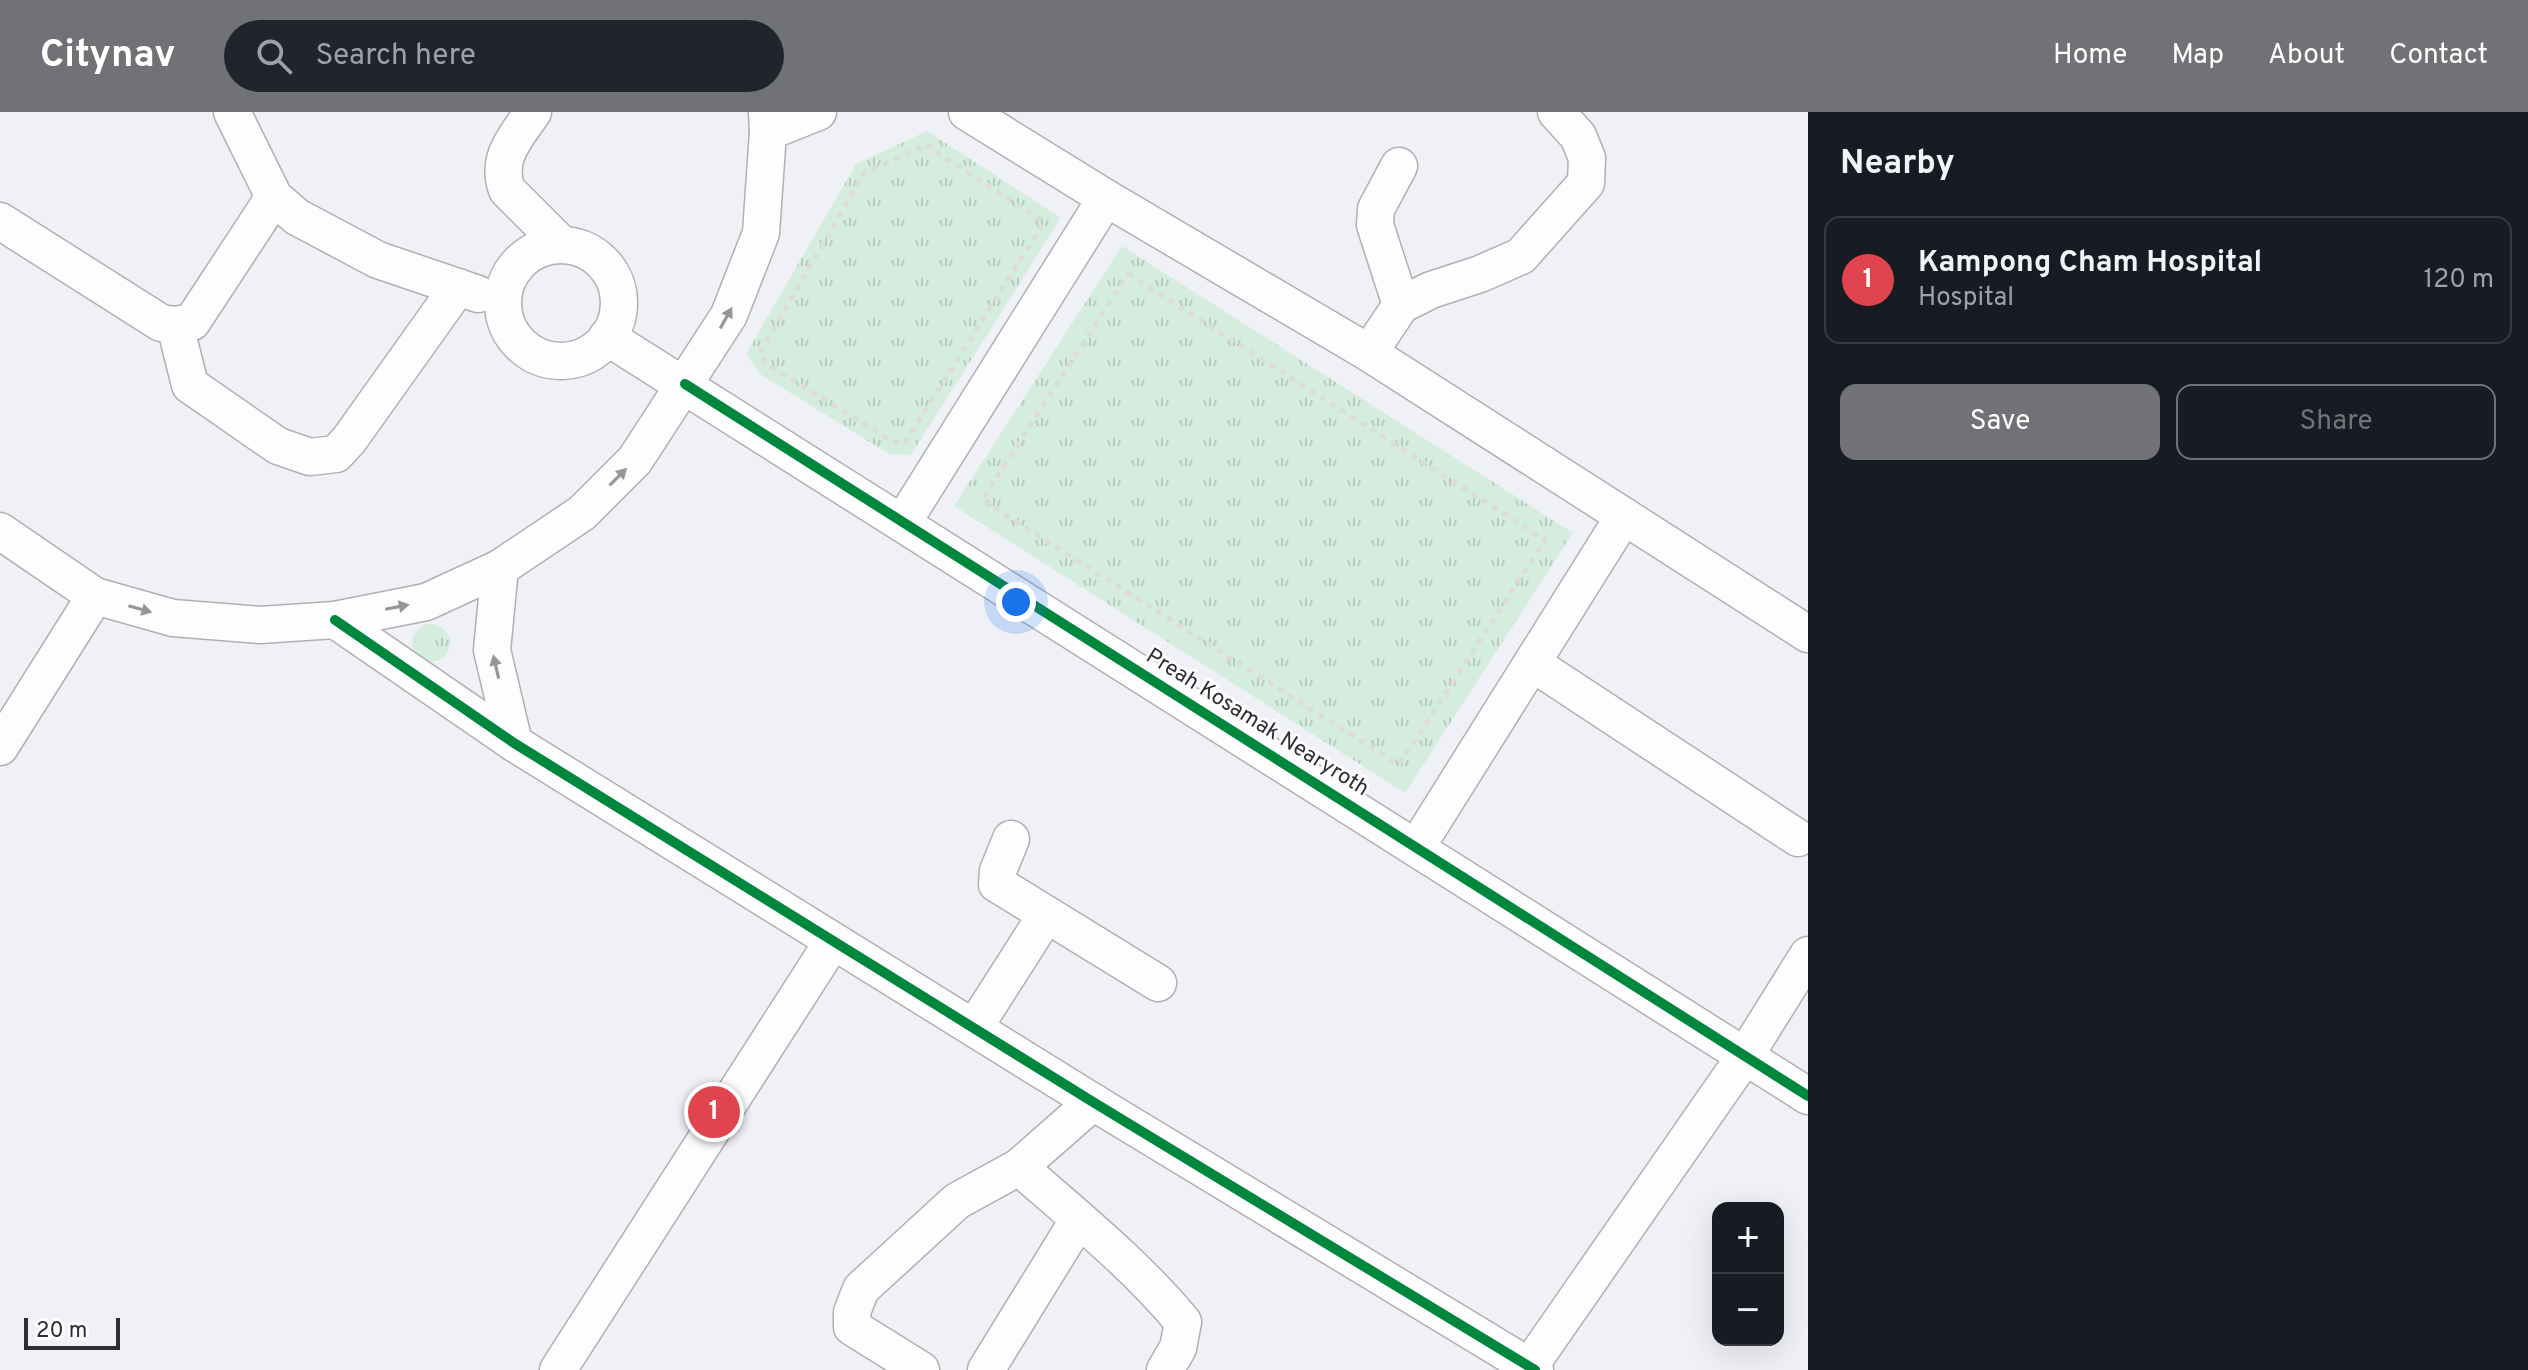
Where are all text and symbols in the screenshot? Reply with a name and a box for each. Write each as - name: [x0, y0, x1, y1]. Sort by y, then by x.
- search box: [224, 20, 784, 92]
- text: Citynav: [40, 32, 176, 81]
- icon: search: [252, 34, 296, 78]
- text: Search here: [316, 38, 476, 75]
- text: Home: [2053, 38, 2127, 74]
- text: Map: [2171, 38, 2224, 74]
- text: About: [2268, 38, 2345, 74]
- text: Contact: [2389, 38, 2488, 74]
- text: Nearby: [1840, 143, 1955, 186]
- text: Kampong Cham Hospital: [1918, 245, 2262, 282]
- text: 1: [1863, 264, 1873, 297]
- text: 120 m: [2424, 264, 2494, 297]
- text: Hospital: [1918, 282, 2014, 315]
- one-way arrow: [720, 307, 733, 330]
- button: Save: [1840, 384, 2160, 460]
- button: Share: [2176, 384, 2496, 460]
- one-way arrow: [608, 468, 627, 487]
- your location: [996, 582, 1036, 622]
- one-way arrow: [385, 601, 410, 613]
- one-way arrow: [129, 603, 153, 616]
- street label: Preah Kosamak Nearyroth: [1140, 643, 1374, 803]
- one-way arrow: [489, 654, 501, 679]
- pin: 1: [688, 1082, 740, 1142]
- map controls: [1712, 1202, 1784, 1346]
- button: +: [1712, 1202, 1784, 1274]
- button: −: [1712, 1274, 1784, 1346]
- scale bar: [24, 1314, 120, 1350]
- text: 20 m: [36, 1318, 87, 1345]

